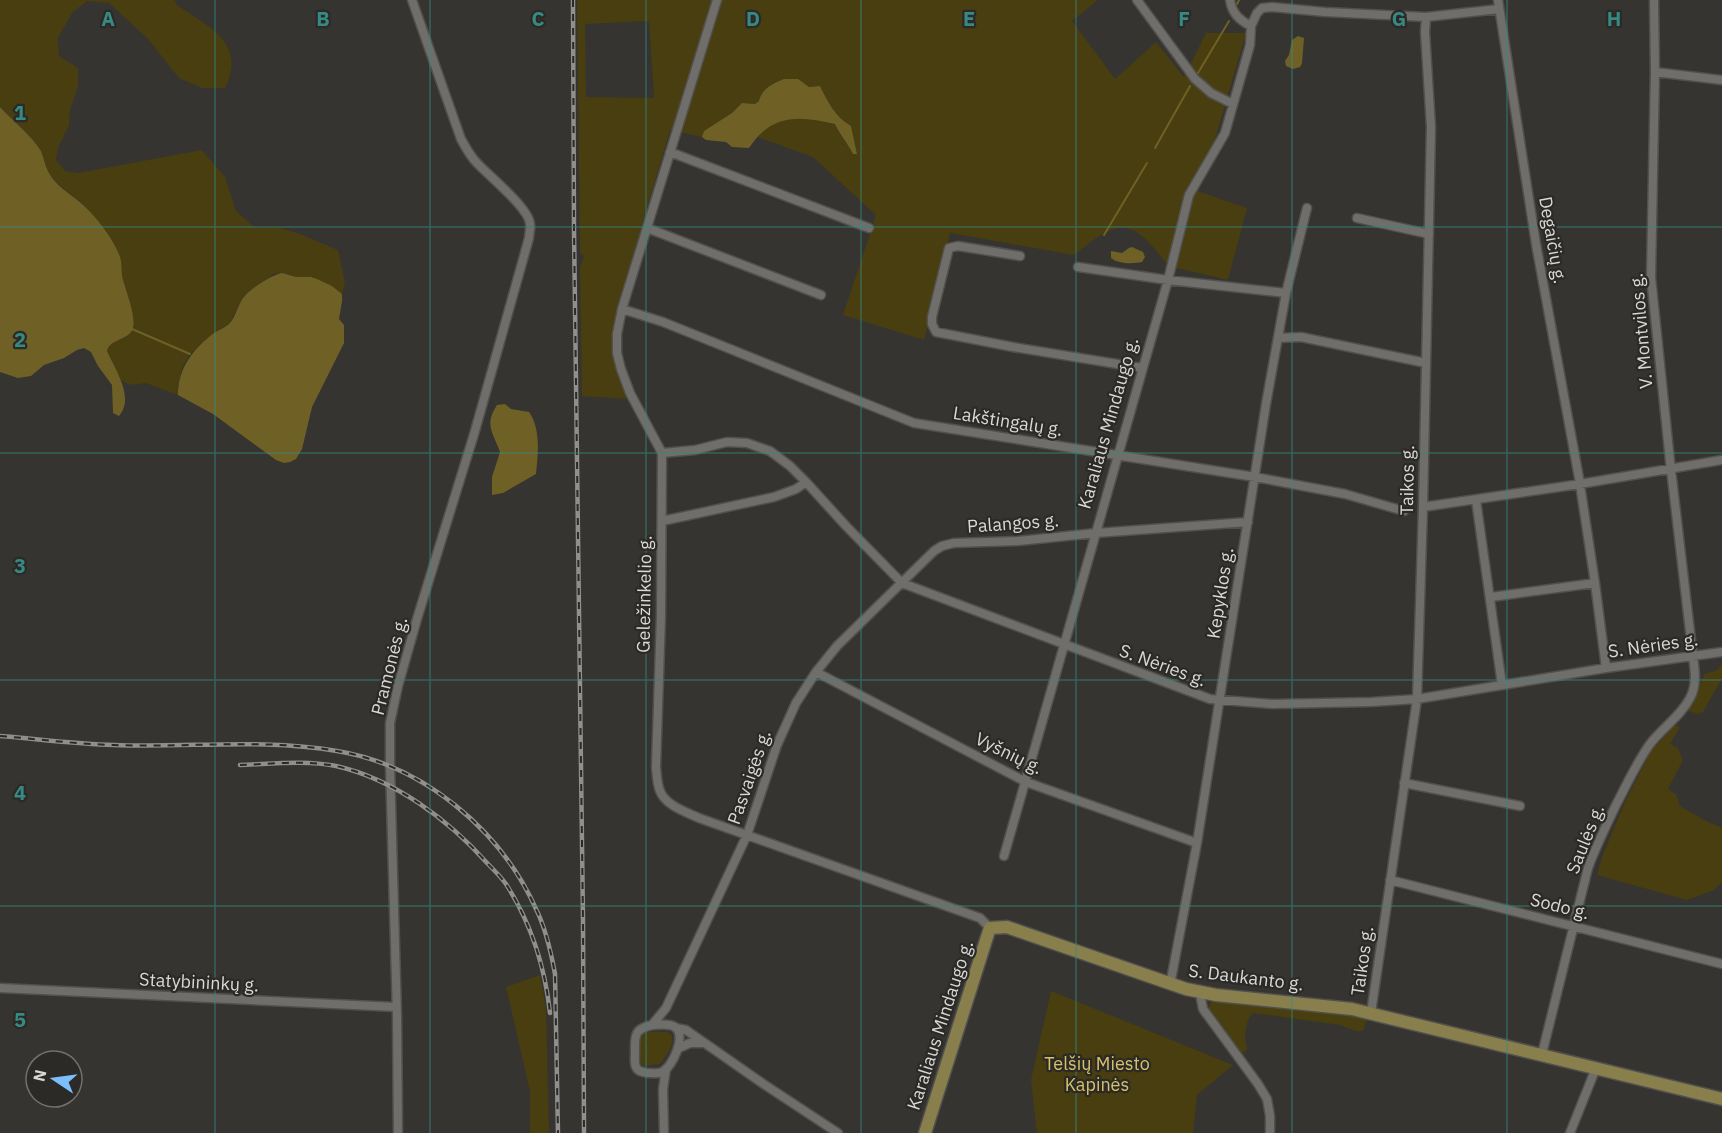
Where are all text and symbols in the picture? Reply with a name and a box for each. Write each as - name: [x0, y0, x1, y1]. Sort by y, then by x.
- text: A: [101, 5, 115, 32]
- text: B: [316, 5, 330, 32]
- text: C: [531, 5, 545, 32]
- text: D: [746, 5, 760, 32]
- text: E: [963, 5, 975, 32]
- text: F: [1178, 5, 1190, 32]
- text: G: [1392, 5, 1406, 32]
- text: H: [1607, 5, 1621, 32]
- text: 1: [14, 99, 26, 126]
- street label: Degaičių g.: [1534, 195, 1572, 285]
- street label: V. Montvilos g.: [1624, 272, 1658, 390]
- text: 2: [14, 326, 26, 353]
- street label: Karaliaus Mindaugo g.: [1073, 335, 1143, 511]
- street label: Lakštingalų g.: [952, 401, 1064, 441]
- street label: Taikos g.: [1395, 445, 1419, 515]
- street label: Palangos g.: [966, 508, 1060, 538]
- street label: Geležinkelio g.: [631, 535, 657, 653]
- street label: Kepyklos g.: [1201, 546, 1239, 640]
- text: 3: [14, 552, 26, 579]
- street label: Pramonės g.: [366, 614, 412, 718]
- street label: S. Nėries g.: [1606, 627, 1700, 663]
- street label: S. Nėries g.: [1116, 639, 1210, 691]
- street label: Pasvaigės g.: [722, 727, 776, 827]
- street label: Vyšnių g.: [971, 727, 1047, 779]
- text: 4: [14, 779, 26, 806]
- street label: Saulės g.: [1561, 801, 1609, 877]
- street label: Sodo g.: [1528, 888, 1592, 924]
- street label: Taikos g.: [1346, 925, 1378, 997]
- street label: Karaliaus Mindaugo g.: [902, 937, 978, 1113]
- street label: S. Daukanto g.: [1187, 959, 1305, 995]
- street label: Statybininkų g.: [138, 967, 260, 997]
- text: 5: [14, 1006, 26, 1033]
- north arrow: [24, 1049, 84, 1109]
- park label: Telšių Miesto Kapinės: [1044, 1052, 1150, 1096]
- text: N: [28, 1068, 50, 1084]

